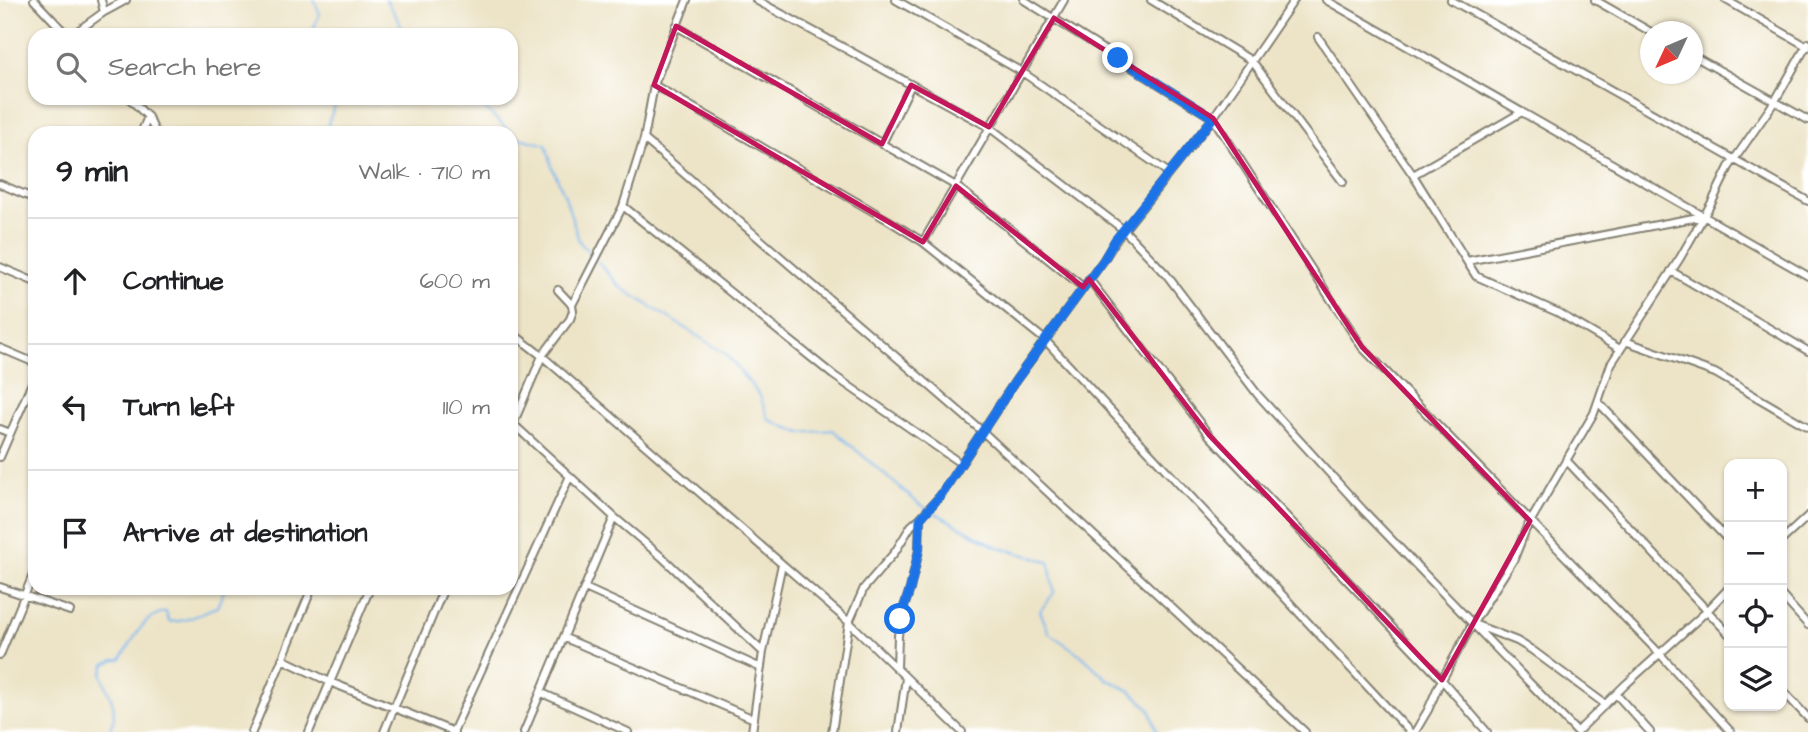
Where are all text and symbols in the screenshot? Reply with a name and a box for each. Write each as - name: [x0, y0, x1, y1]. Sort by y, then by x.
- north arrow: [1640, 21, 1703, 84]
- search box: [28, 28, 518, 105]
- route end: [1102, 42, 1133, 73]
- icon: search: [52, 48, 90, 86]
- text: Search here: [108, 49, 261, 85]
- text: 9 min: [56, 151, 128, 193]
- text: Walk · 710 m: [359, 156, 490, 188]
- icon: ahead: [56, 262, 94, 300]
- text: Continue: [123, 263, 224, 299]
- text: 600 m: [419, 265, 490, 297]
- icon: left: [56, 388, 94, 426]
- text: Turn left: [123, 389, 234, 425]
- text: 110 m: [442, 391, 490, 423]
- map controls: [1724, 459, 1787, 711]
- button: +: [1724, 459, 1787, 522]
- icon: arrive: [56, 514, 94, 552]
- text: Arrive at destination: [123, 515, 368, 551]
- button: −: [1724, 522, 1787, 585]
- button: locate: [1724, 585, 1787, 648]
- route start: [884, 603, 915, 634]
- button: layers: [1724, 648, 1787, 711]

